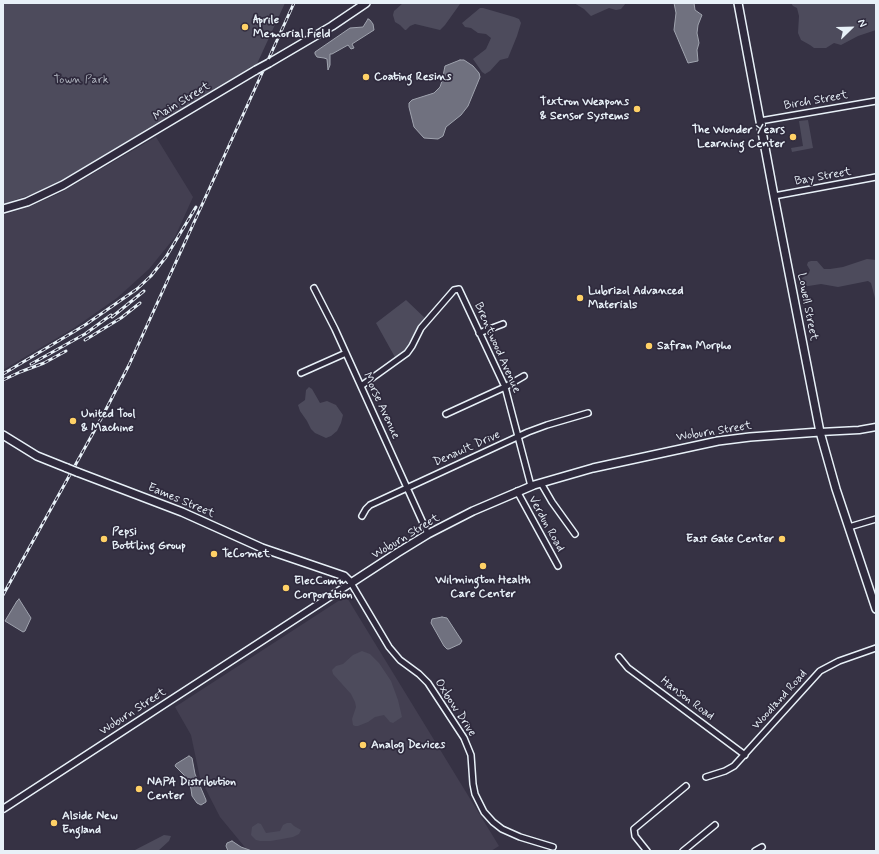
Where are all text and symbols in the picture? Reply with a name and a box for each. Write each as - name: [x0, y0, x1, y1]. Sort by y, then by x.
- north arrow: [831, 8, 871, 48]
- place label: Aprile Memorial Field: [253, 13, 331, 41]
- text: N: [854, 17, 870, 29]
- marker: Aprile Memorial Field: [240, 22, 250, 32]
- place label: Coating Resins: [374, 70, 451, 84]
- marker: Coating Resins: [361, 72, 371, 82]
- park label: Town Park: [53, 73, 109, 87]
- street label: Main Street: [151, 79, 213, 125]
- street label: Birch Street: [783, 88, 849, 114]
- place label: Textron Weapons & Sensor Systems: [540, 95, 629, 123]
- marker: Textron Weapons & Sensor Systems: [632, 104, 642, 114]
- place label: The Wonder Years Learning Center: [692, 123, 785, 151]
- marker: The Wonder Years Learning Center: [788, 132, 798, 142]
- street label: Bay Street: [793, 165, 853, 189]
- street label: Lowell Street: [793, 272, 821, 342]
- place label: Lubrizol Advanced Materials: [588, 284, 683, 312]
- marker: Lubrizol Advanced Materials: [575, 293, 585, 303]
- street label: Brentwood Avenue: [471, 300, 523, 396]
- place label: Safran Morpho: [657, 339, 731, 353]
- marker: Safran Morpho: [644, 341, 654, 351]
- street label: Morse Avenue: [359, 371, 403, 441]
- place label: United Tool & Machine: [81, 407, 135, 435]
- marker: United Tool & Machine: [68, 416, 78, 426]
- street label: Woburn Street: [675, 419, 753, 445]
- street label: Denault Drive: [431, 428, 503, 470]
- street label: Eames Street: [145, 480, 217, 522]
- street label: Verdun Road: [525, 494, 567, 554]
- street label: Woburn Street: [370, 511, 442, 563]
- place label: Pepsi Bottling Group: [112, 525, 186, 553]
- place label: East Gate Center: [686, 532, 774, 546]
- marker: Pepsi Bottling Group: [99, 534, 109, 544]
- marker: East Gate Center: [777, 534, 787, 544]
- place label: TeComet: [222, 547, 270, 561]
- marker: TeComet: [209, 549, 219, 559]
- marker: Wilmington Health Care Center: [478, 561, 488, 571]
- place label: Wilmington Health Care Center: [435, 573, 531, 601]
- place label: ElecComm Corporation: [294, 574, 353, 602]
- marker: ElecComm Corporation: [281, 583, 291, 593]
- street label: Woodland Road: [749, 667, 811, 733]
- street label: Hanson Road: [657, 674, 717, 724]
- street label: Oxbow Drive: [431, 677, 479, 739]
- street label: Woburn Street: [97, 685, 169, 739]
- place label: Analog Devices: [371, 738, 445, 752]
- marker: Analog Devices: [358, 740, 368, 750]
- place label: NAPA Distribution Center: [147, 775, 236, 803]
- marker: NAPA Distribution Center: [134, 784, 144, 794]
- place label: Alside New England: [62, 809, 118, 837]
- marker: Alside New England: [49, 818, 59, 828]

